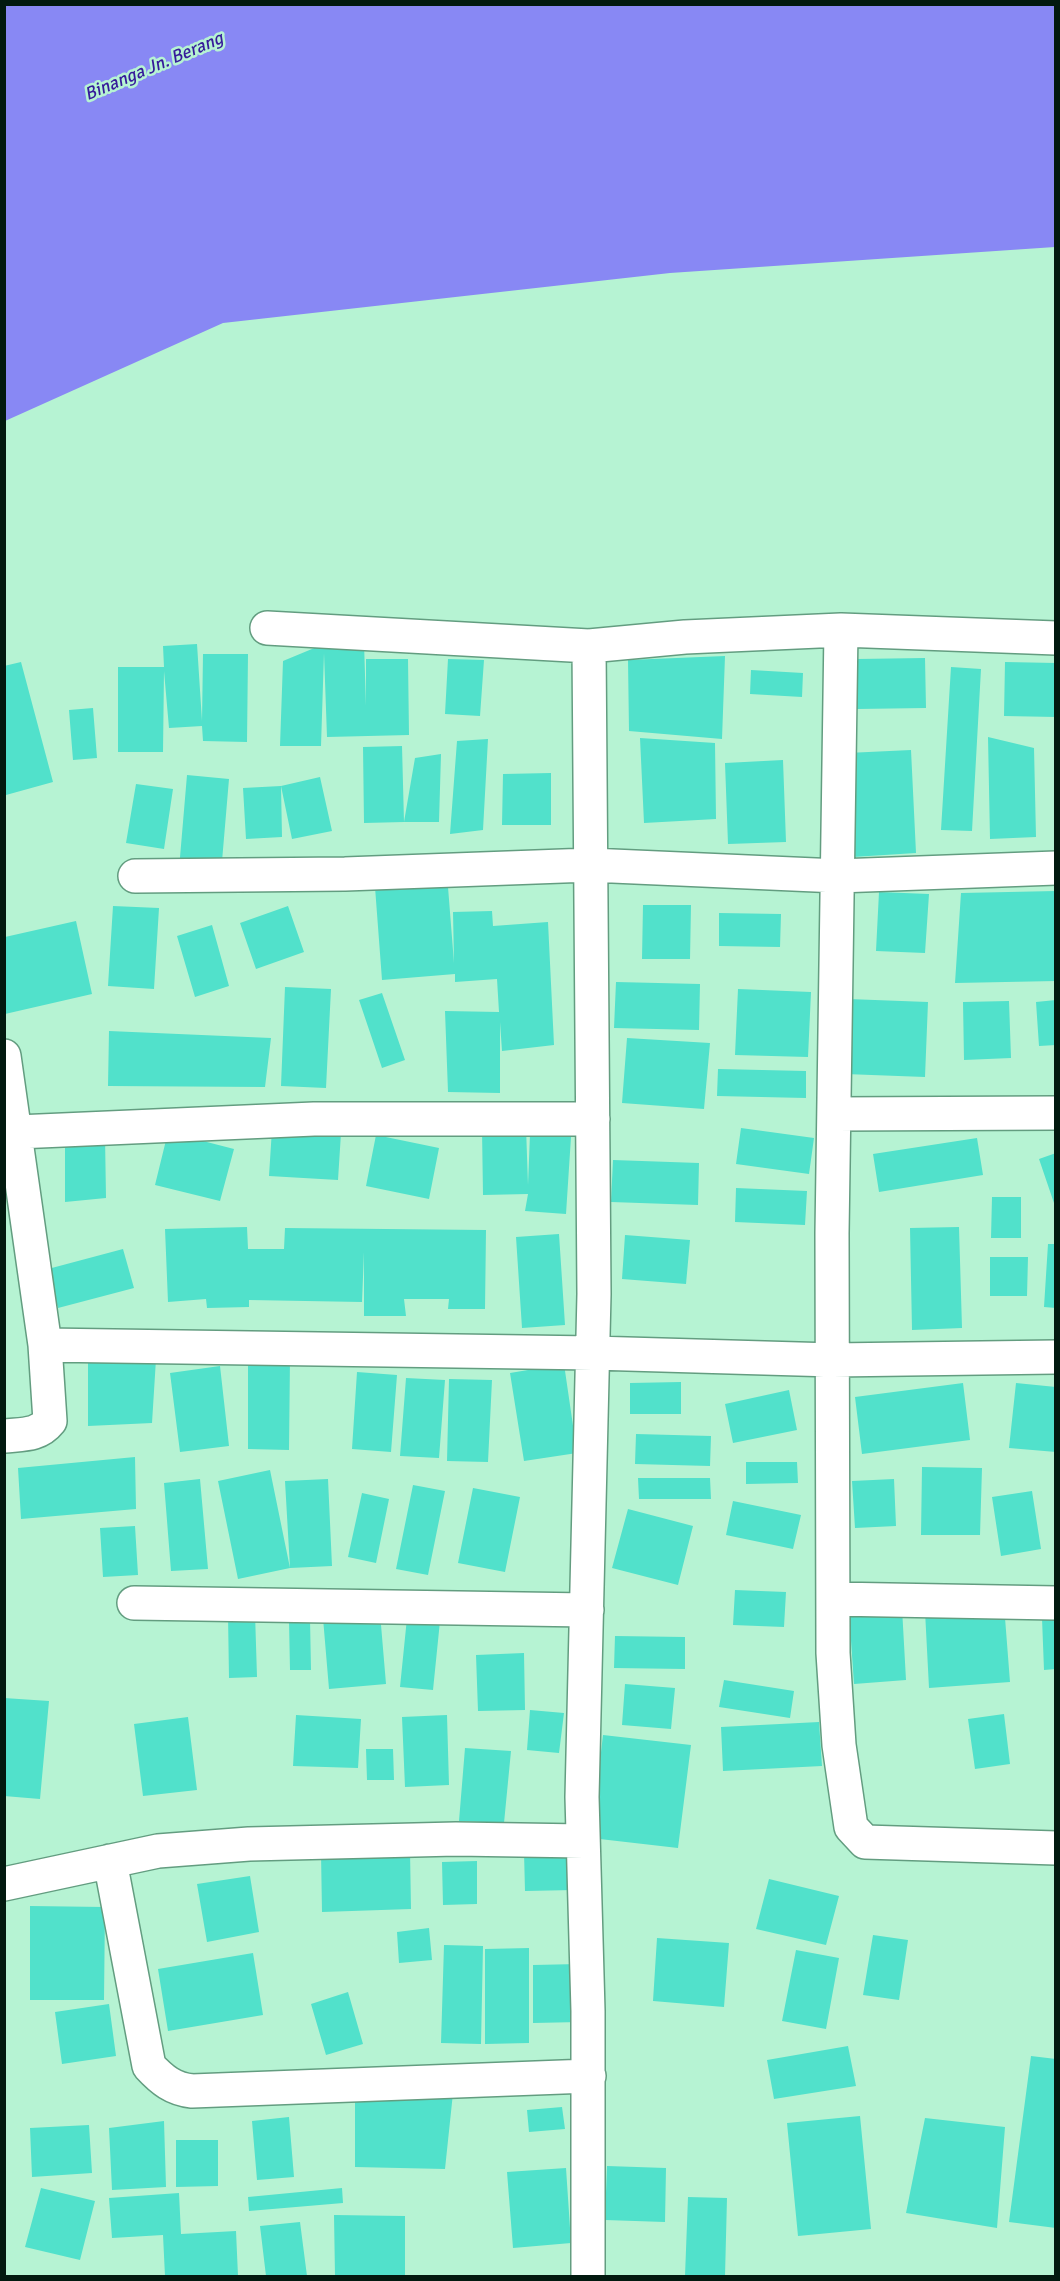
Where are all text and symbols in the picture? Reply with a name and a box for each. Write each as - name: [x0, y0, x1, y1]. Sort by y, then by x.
- water label: Binanga Jn. Berang: [81, 28, 227, 106]

